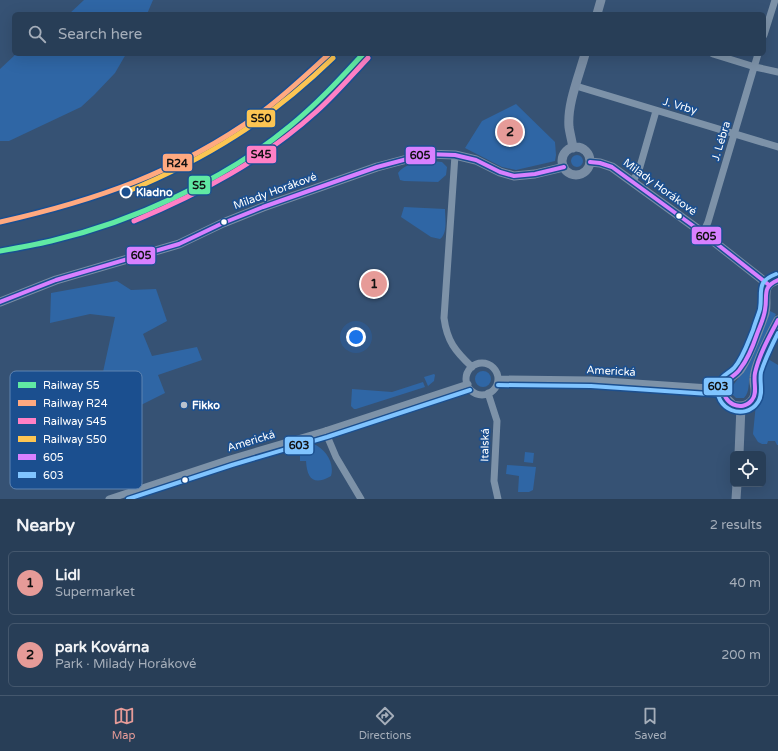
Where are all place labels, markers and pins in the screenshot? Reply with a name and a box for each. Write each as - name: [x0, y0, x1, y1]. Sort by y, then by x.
- pin: 2: [497, 117, 523, 147]
- marker: Kladno: [119, 185, 133, 199]
- place label: Kladno: [136, 186, 173, 199]
- unlabelled marker: [674, 211, 684, 221]
- unlabelled marker: [219, 217, 229, 227]
- pin: 1: [361, 269, 387, 299]
- place label: Fikko: [192, 399, 220, 412]
- marker: Fikko: [179, 400, 189, 410]
- unlabelled marker: [180, 475, 190, 485]

